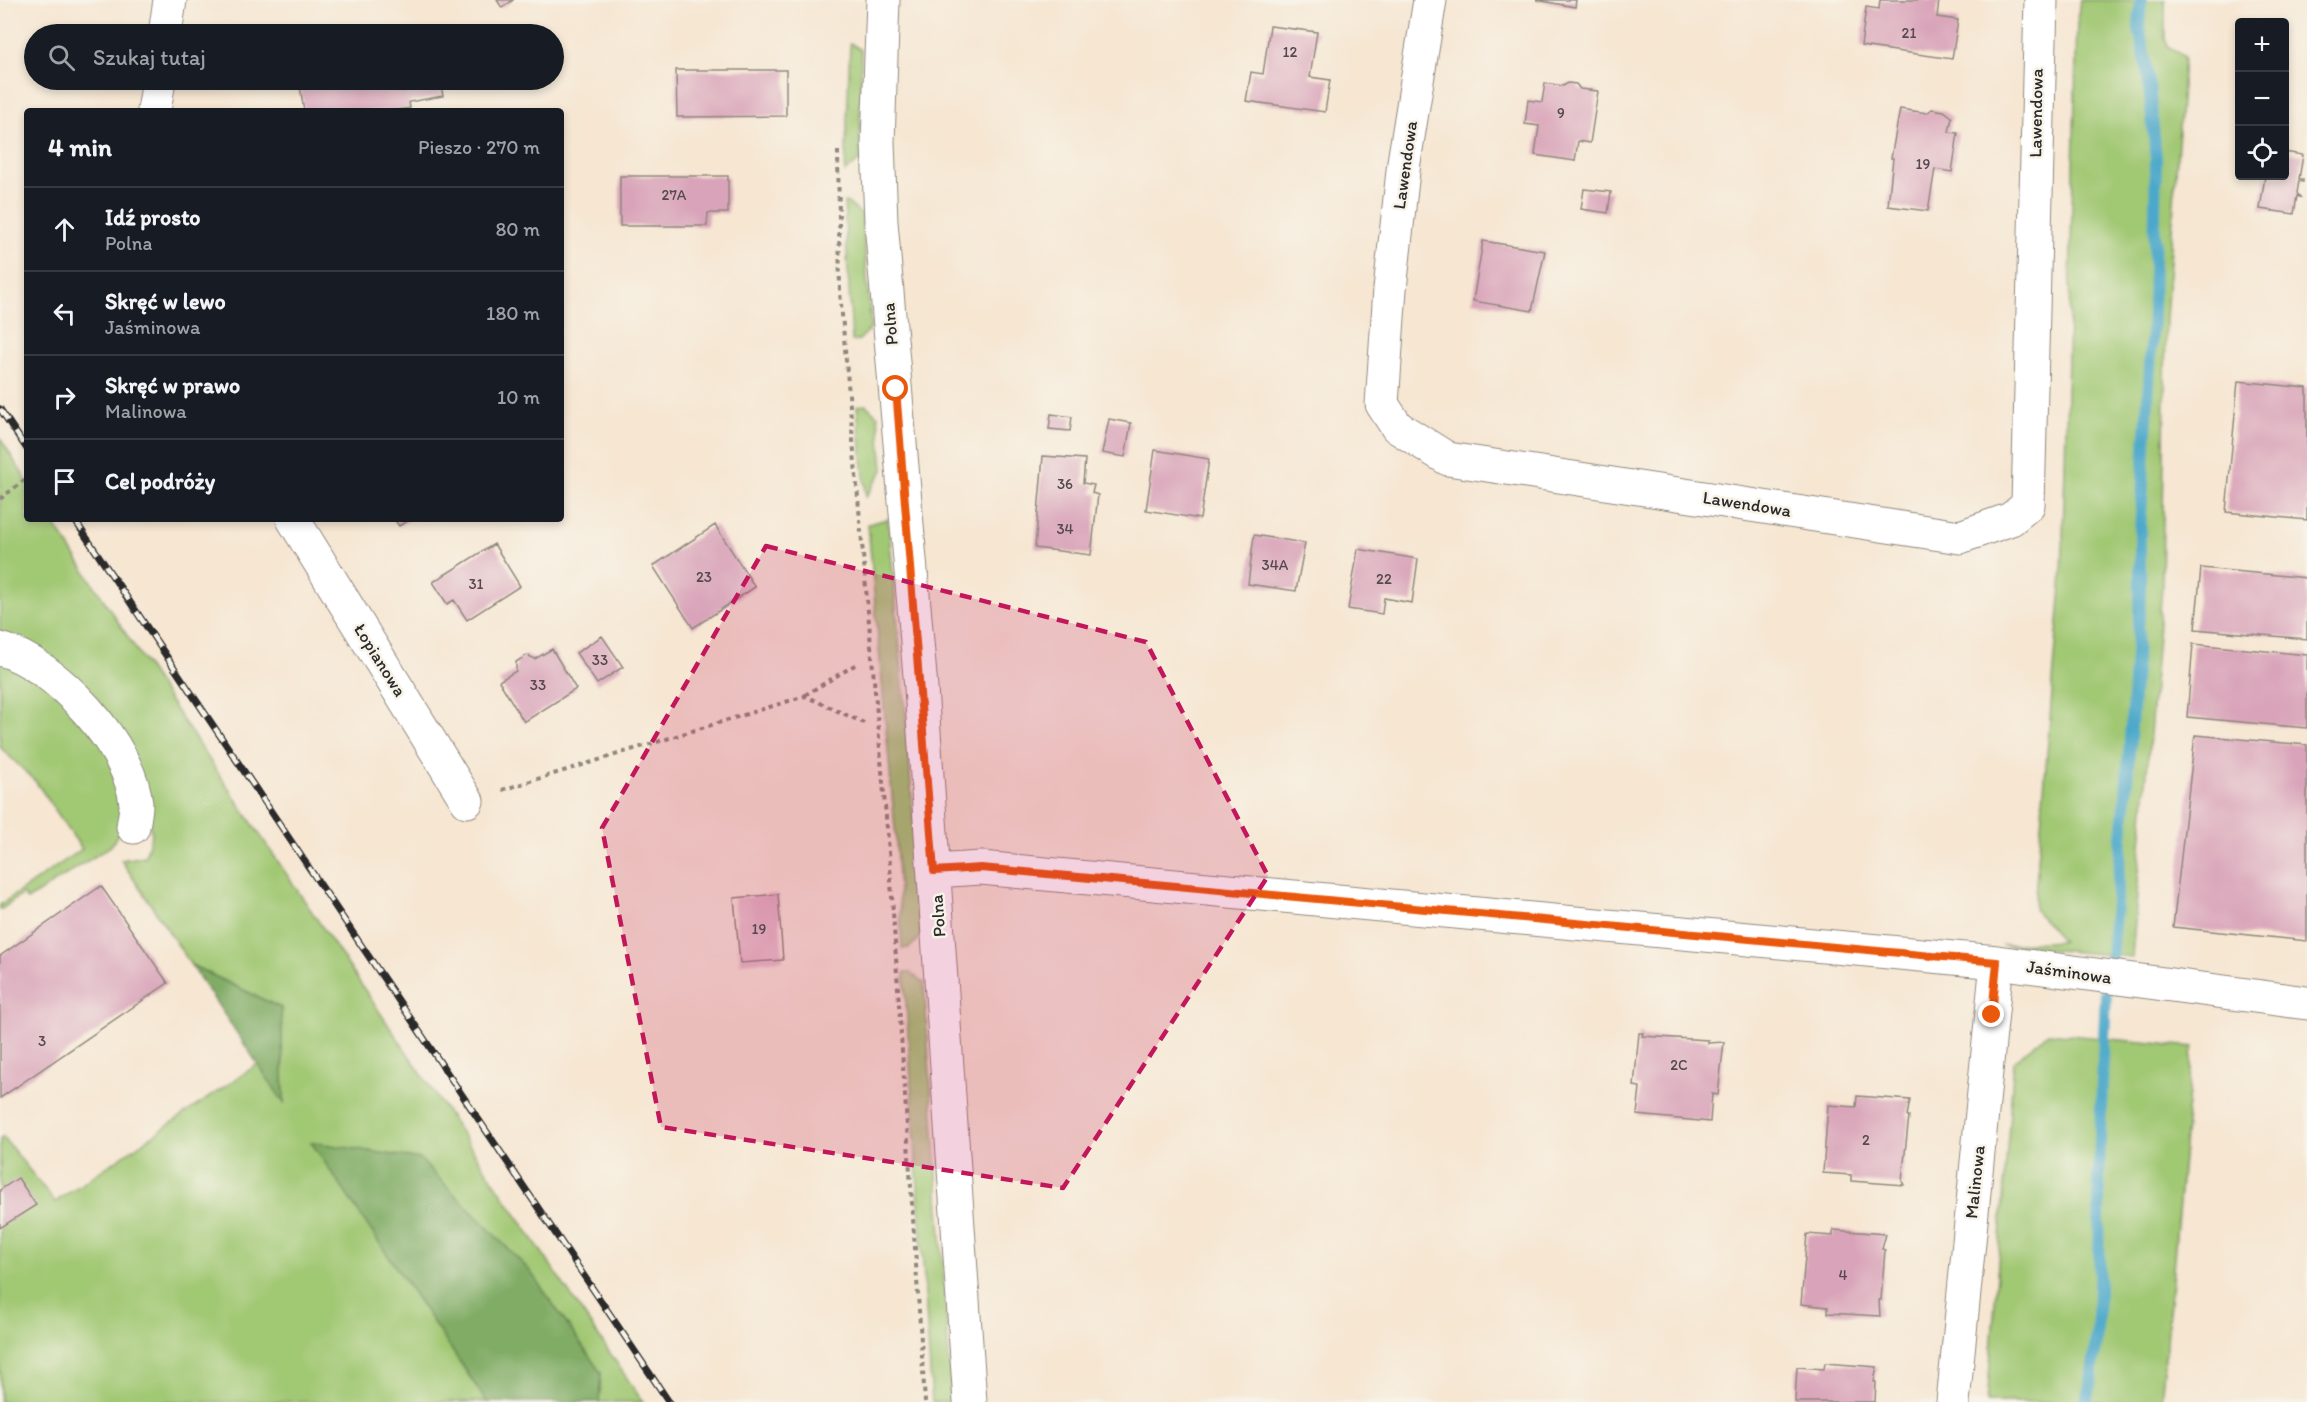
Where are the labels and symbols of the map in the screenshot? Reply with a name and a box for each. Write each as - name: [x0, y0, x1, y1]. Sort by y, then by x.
- house number: 21: [1902, 24, 1916, 42]
- house number: 12: [1283, 43, 1298, 61]
- street label: Lawendowa: [2024, 68, 2048, 158]
- house number: 9: [1557, 104, 1565, 122]
- street label: Lawendowa: [1388, 119, 1422, 211]
- house number: 19: [1916, 155, 1931, 173]
- house number: 27A: [662, 186, 687, 204]
- street label: Polna: [877, 302, 903, 346]
- route start: [882, 375, 908, 401]
- house number: 36: [1057, 475, 1073, 493]
- street label: Lawendowa: [1701, 486, 1793, 522]
- house number: 34: [1056, 520, 1074, 538]
- house number: 34A: [1262, 556, 1289, 574]
- house number: 23: [696, 568, 712, 586]
- house number: 22: [1376, 570, 1392, 588]
- house number: 31: [468, 575, 484, 593]
- street label: Łopianowa: [349, 619, 411, 701]
- house number: 33: [592, 651, 608, 669]
- house number: 33: [530, 676, 546, 694]
- street label: Polna: [926, 894, 950, 938]
- house number: 19: [752, 920, 767, 938]
- street label: Jaśminowa: [2025, 955, 2114, 989]
- route end: [1978, 1001, 2004, 1027]
- house number: 3: [38, 1032, 46, 1050]
- house number: 2C: [1670, 1056, 1688, 1074]
- house number: 2: [1862, 1131, 1870, 1149]
- street label: Malinowa: [1960, 1144, 1990, 1220]
- house number: 4: [1838, 1266, 1848, 1284]

